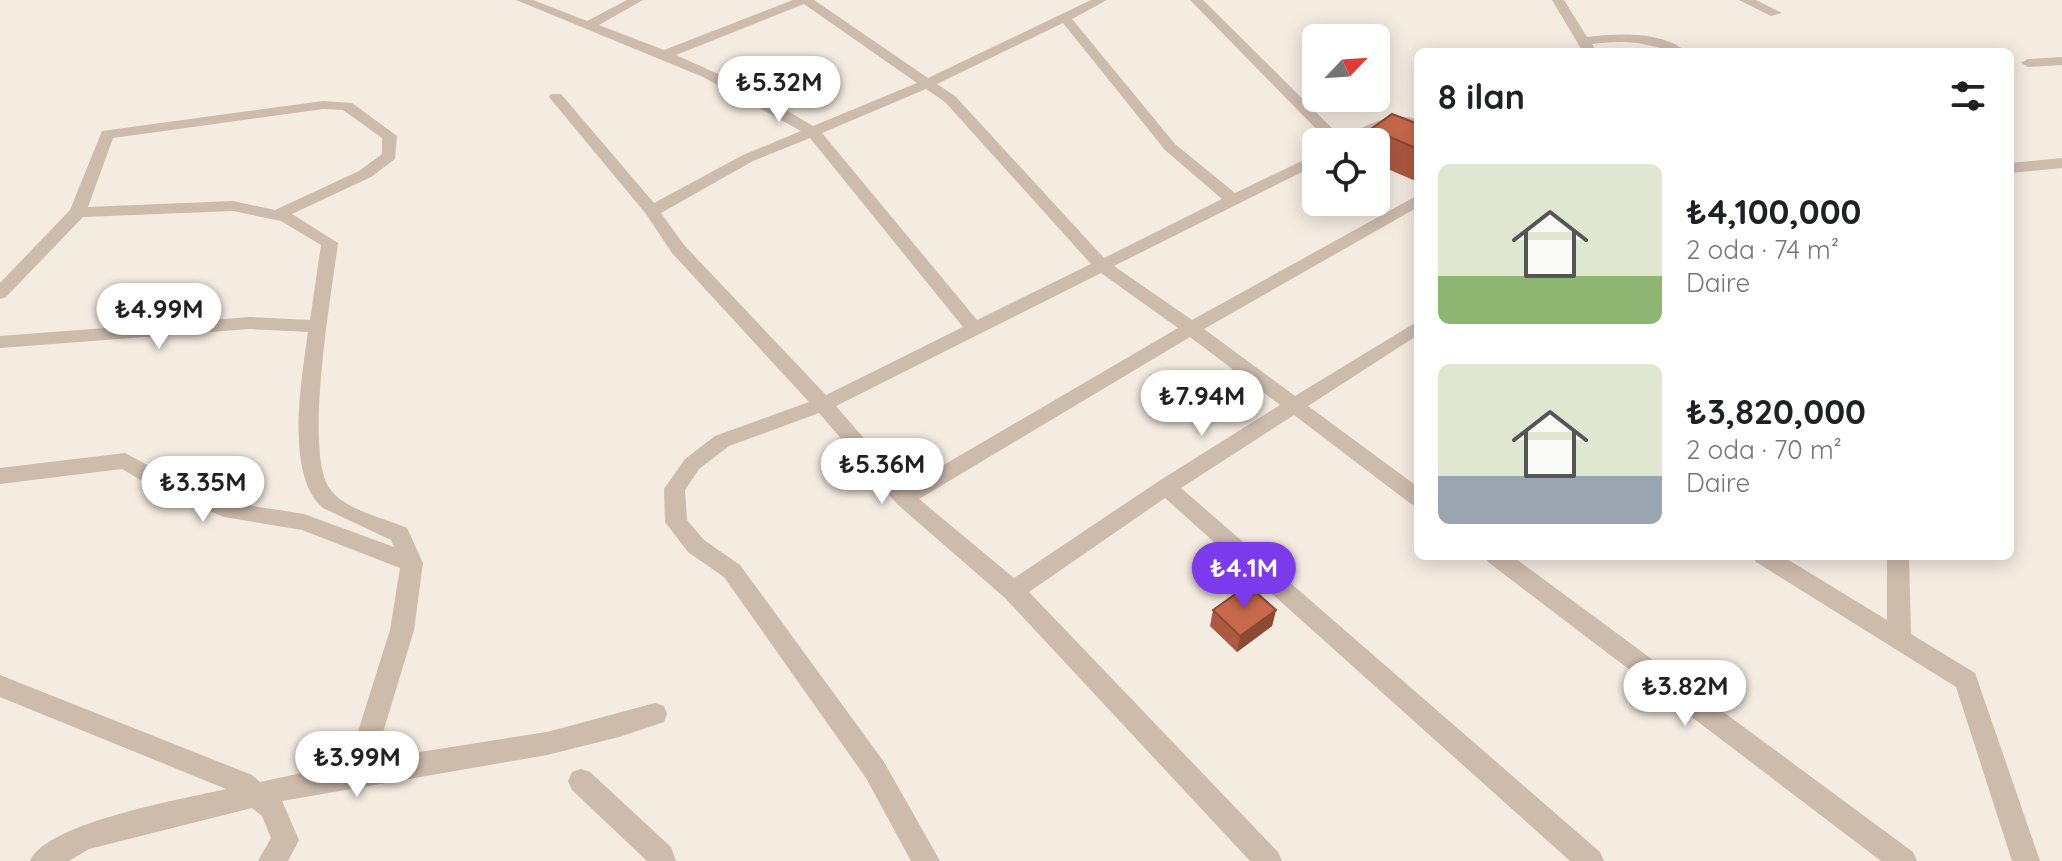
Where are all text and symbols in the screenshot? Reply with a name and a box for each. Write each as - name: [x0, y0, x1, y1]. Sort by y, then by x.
- north arrow: [1302, 24, 1390, 112]
- map controls: [1302, 24, 1390, 216]
- pin: ₺5.32M: [714, 56, 844, 124]
- text: ₺5.32M: [736, 65, 822, 98]
- icon: filters: [1946, 74, 1990, 118]
- text: 8 ilan: [1438, 75, 1525, 118]
- button: locate: [1302, 128, 1390, 216]
- text: ₺4,100,000: [1686, 190, 1861, 233]
- icon: home: [1502, 196, 1598, 292]
- text: 2 oda · 74 m²: [1686, 233, 1839, 266]
- text: Daire: [1686, 266, 1750, 299]
- pin: ₺4.99M: [94, 283, 224, 351]
- text: ₺4.99M: [114, 292, 204, 325]
- pin: ₺7.94M: [1137, 370, 1267, 438]
- text: ₺7.94M: [1159, 379, 1245, 412]
- text: ₺3,820,000: [1686, 390, 1866, 433]
- icon: home: [1502, 396, 1598, 492]
- text: 2 oda · 70 m²: [1686, 433, 1842, 466]
- pin: ₺5.36M: [817, 438, 947, 506]
- text: ₺5.36M: [839, 447, 925, 480]
- pin: ₺3.35M: [138, 456, 268, 524]
- text: ₺3.35M: [159, 465, 247, 498]
- text: Daire: [1686, 466, 1750, 499]
- pin: ₺4.1M: [1188, 542, 1300, 610]
- text: ₺4.1M: [1210, 551, 1278, 584]
- pin: ₺3.82M: [1620, 660, 1750, 728]
- text: ₺3.82M: [1641, 669, 1729, 702]
- pin: ₺3.99M: [292, 731, 422, 799]
- text: ₺3.99M: [313, 740, 401, 773]

